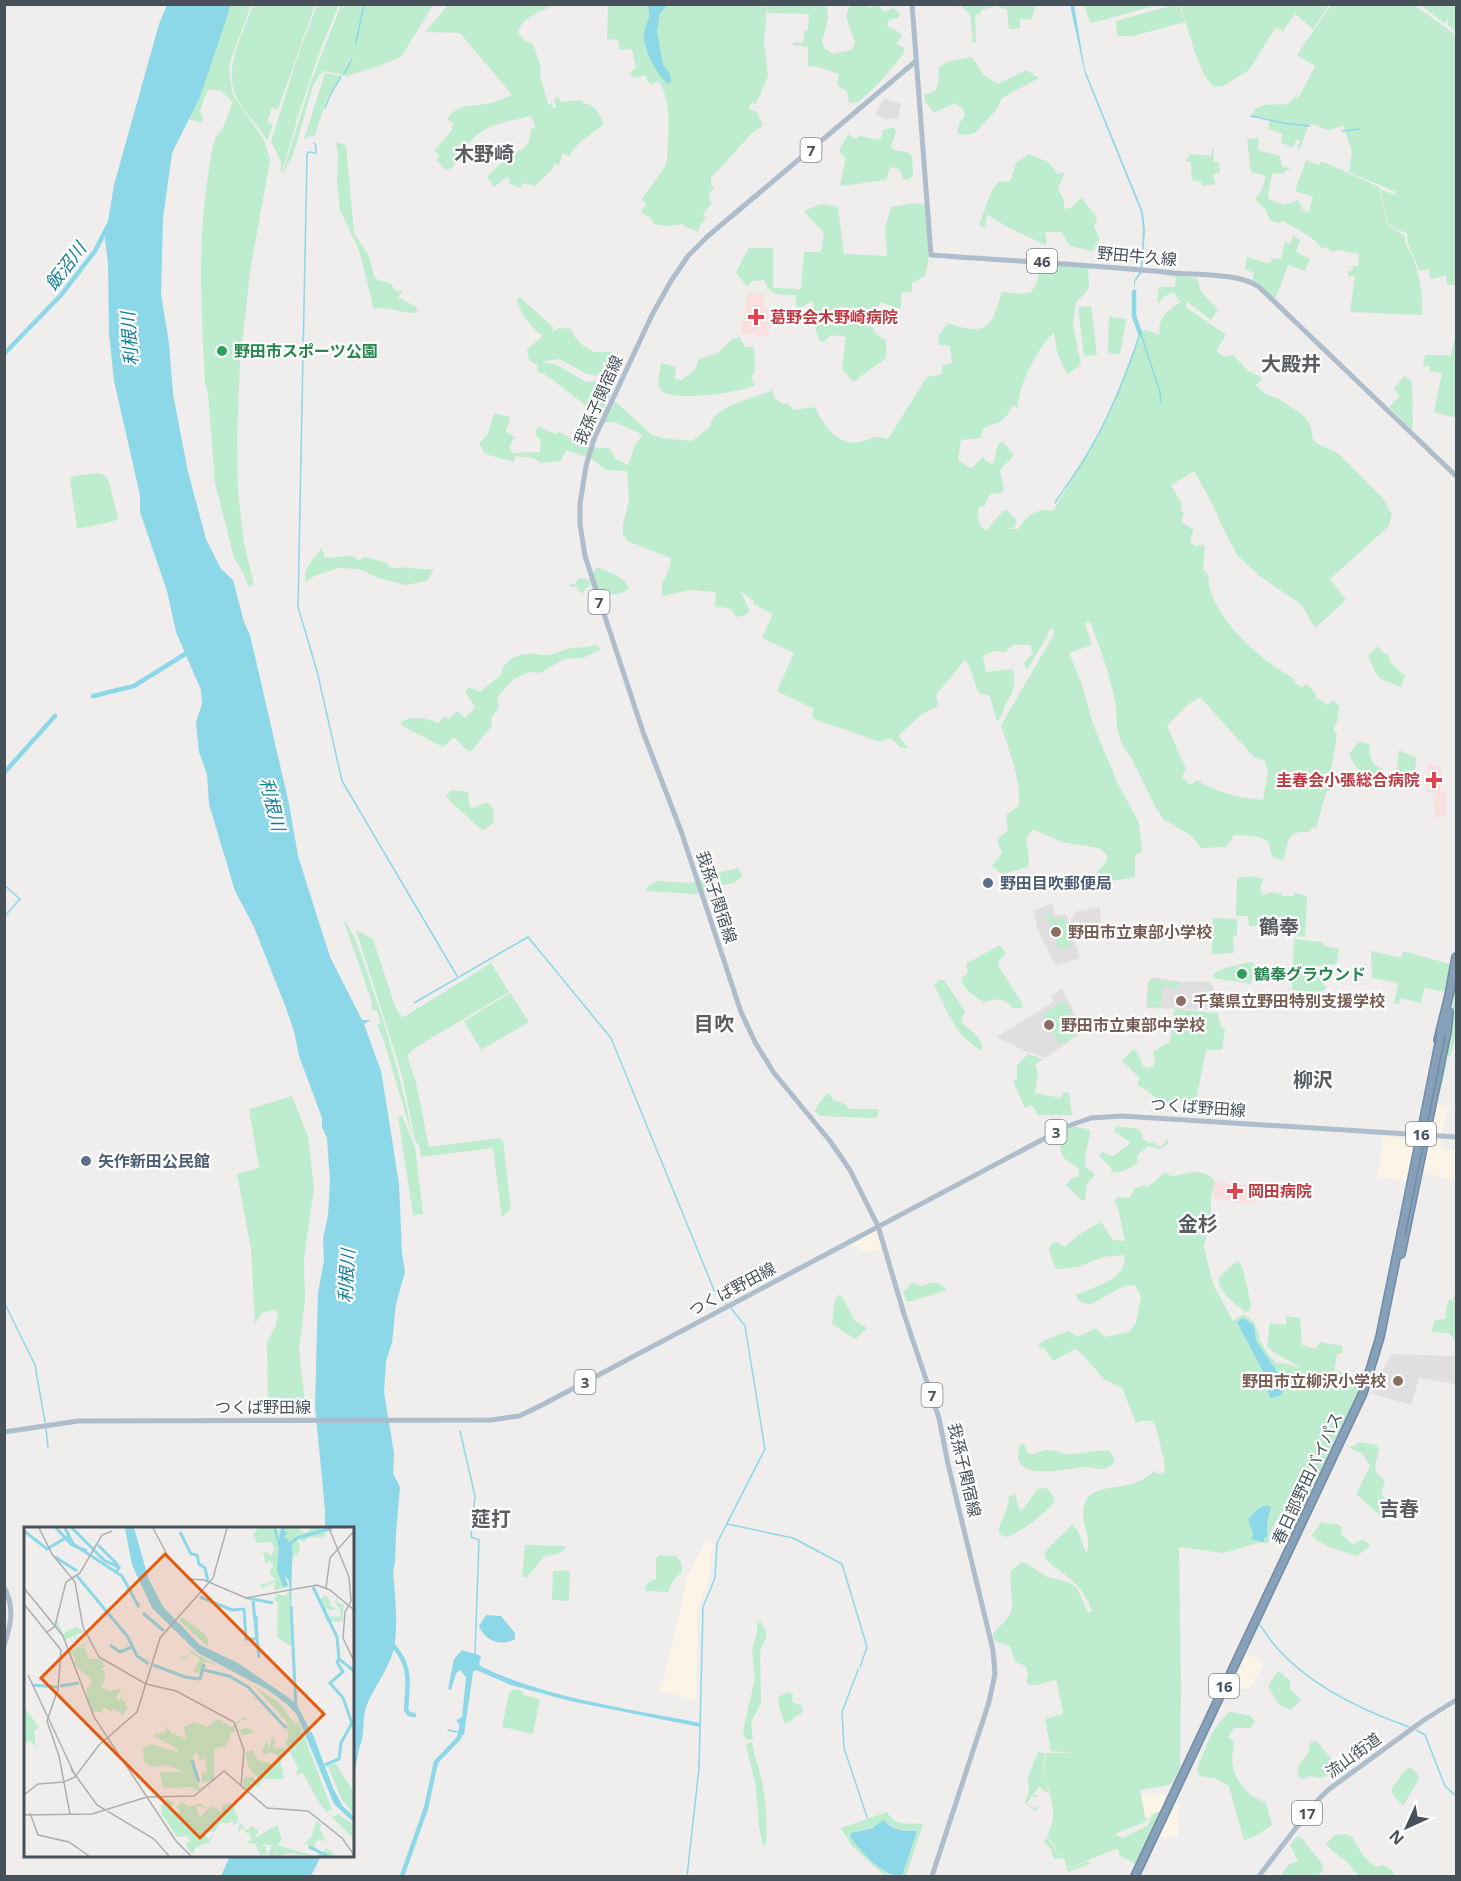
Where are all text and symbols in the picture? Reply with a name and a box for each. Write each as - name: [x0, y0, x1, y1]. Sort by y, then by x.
- road number: 7: [800, 138, 822, 162]
- district label: 木野崎: [454, 140, 514, 167]
- water label: 飯沼川: [39, 236, 92, 295]
- street label: 野田牛久線: [1096, 242, 1178, 270]
- road number: 46: [1027, 249, 1057, 273]
- place label: 葛野会木野崎病院: [770, 306, 898, 328]
- marker: 葛野会木野崎病院: [747, 308, 765, 326]
- water label: 利根川: [115, 309, 143, 367]
- place label: 野田市スポーツ公園: [234, 340, 378, 362]
- marker: 野田市スポーツ公園: [215, 344, 229, 358]
- district label: 大殿井: [1261, 350, 1321, 377]
- street label: 我孫子関宿線: [568, 352, 628, 448]
- road number: 7: [588, 590, 610, 614]
- place label: 圭春会小張総合病院: [1276, 769, 1420, 791]
- marker: 圭春会小張総合病院: [1425, 771, 1443, 789]
- water label: 利根川: [255, 775, 292, 835]
- street label: 我孫子関宿線: [692, 848, 742, 946]
- place label: 野田目吹郵便局: [1000, 872, 1112, 894]
- marker: 野田目吹郵便局: [981, 876, 995, 890]
- district label: 鶴奉: [1259, 913, 1299, 940]
- place label: 野田市立東部小学校: [1068, 921, 1212, 943]
- marker: 野田市立東部小学校: [1049, 925, 1063, 939]
- place label: 鶴奉グラウンド: [1254, 963, 1366, 985]
- marker: 鶴奉グラウンド: [1235, 967, 1249, 981]
- place label: 千葉県立野田特別支援学校: [1193, 990, 1385, 1012]
- marker: 千葉県立野田特別支援学校: [1174, 994, 1188, 1008]
- district label: 目吹: [694, 1010, 734, 1037]
- place label: 野田市立東部中学校: [1061, 1014, 1205, 1036]
- marker: 野田市立東部中学校: [1042, 1018, 1056, 1032]
- district label: 柳沢: [1293, 1066, 1333, 1093]
- street label: つくば野田線: [1149, 1093, 1247, 1121]
- road number: 3: [1046, 1120, 1066, 1144]
- road number: 16: [1406, 1122, 1436, 1146]
- place label: 矢作新田公民館: [98, 1150, 210, 1172]
- marker: 矢作新田公民館: [79, 1154, 93, 1168]
- place label: 岡田病院: [1248, 1180, 1312, 1202]
- marker: 岡田病院: [1226, 1182, 1244, 1200]
- district label: 金杉: [1178, 1210, 1218, 1237]
- water label: 利根川: [333, 1246, 360, 1304]
- street label: つくば野田線: [684, 1257, 780, 1321]
- road number: 3: [574, 1370, 596, 1394]
- place label: 野田市立柳沢小学校: [1242, 1370, 1386, 1392]
- marker: 野田市立柳沢小学校: [1391, 1374, 1405, 1388]
- road number: 7: [922, 1383, 942, 1407]
- street label: つくば野田線: [215, 1396, 311, 1418]
- street label: 春日部野田バイパス: [1267, 1408, 1347, 1548]
- street label: 我孫子関宿線: [943, 1421, 987, 1519]
- district label: 吉春: [1379, 1495, 1419, 1522]
- district label: 莚打: [471, 1505, 511, 1532]
- inset map: [24, 1527, 354, 1857]
- road number: 16: [1209, 1674, 1239, 1698]
- street label: 流山街道: [1321, 1727, 1385, 1783]
- north arrow: [1377, 1797, 1437, 1857]
- road number: 17: [1292, 1801, 1322, 1825]
- text: N: [1384, 1825, 1409, 1850]

